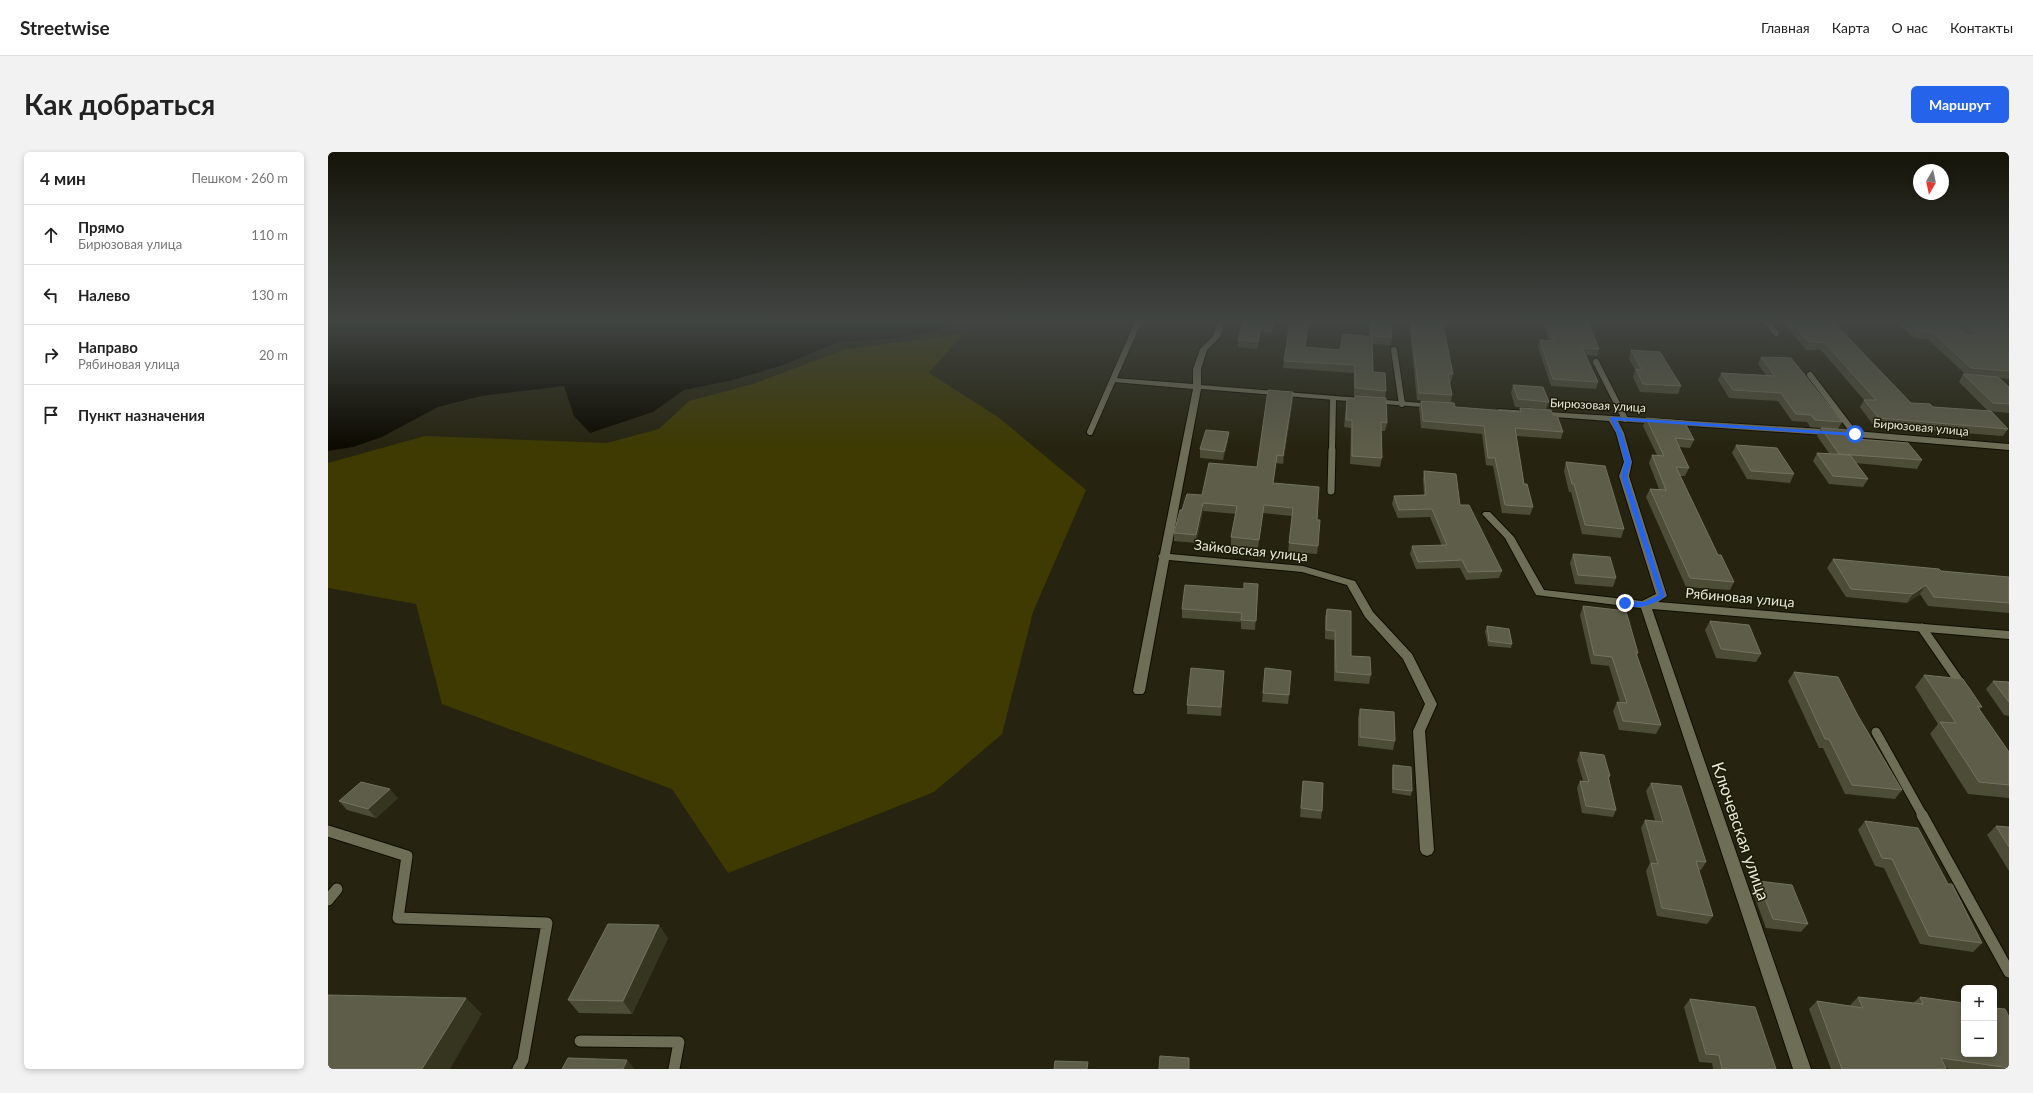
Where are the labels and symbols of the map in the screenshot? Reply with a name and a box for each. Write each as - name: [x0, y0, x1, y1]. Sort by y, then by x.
- north arrow: [1913, 164, 1949, 200]
- street label: Бирюзовая улица: [1550, 395, 1646, 415]
- street label: Бирюзовая улица: [1872, 415, 1970, 439]
- route start: [1846, 425, 1864, 443]
- street label: Зайковская улица: [1193, 536, 1309, 564]
- street label: Рябиновая улица: [1685, 584, 1795, 610]
- route end: [1616, 594, 1634, 612]
- street label: Ключевская улица: [1707, 759, 1775, 903]

